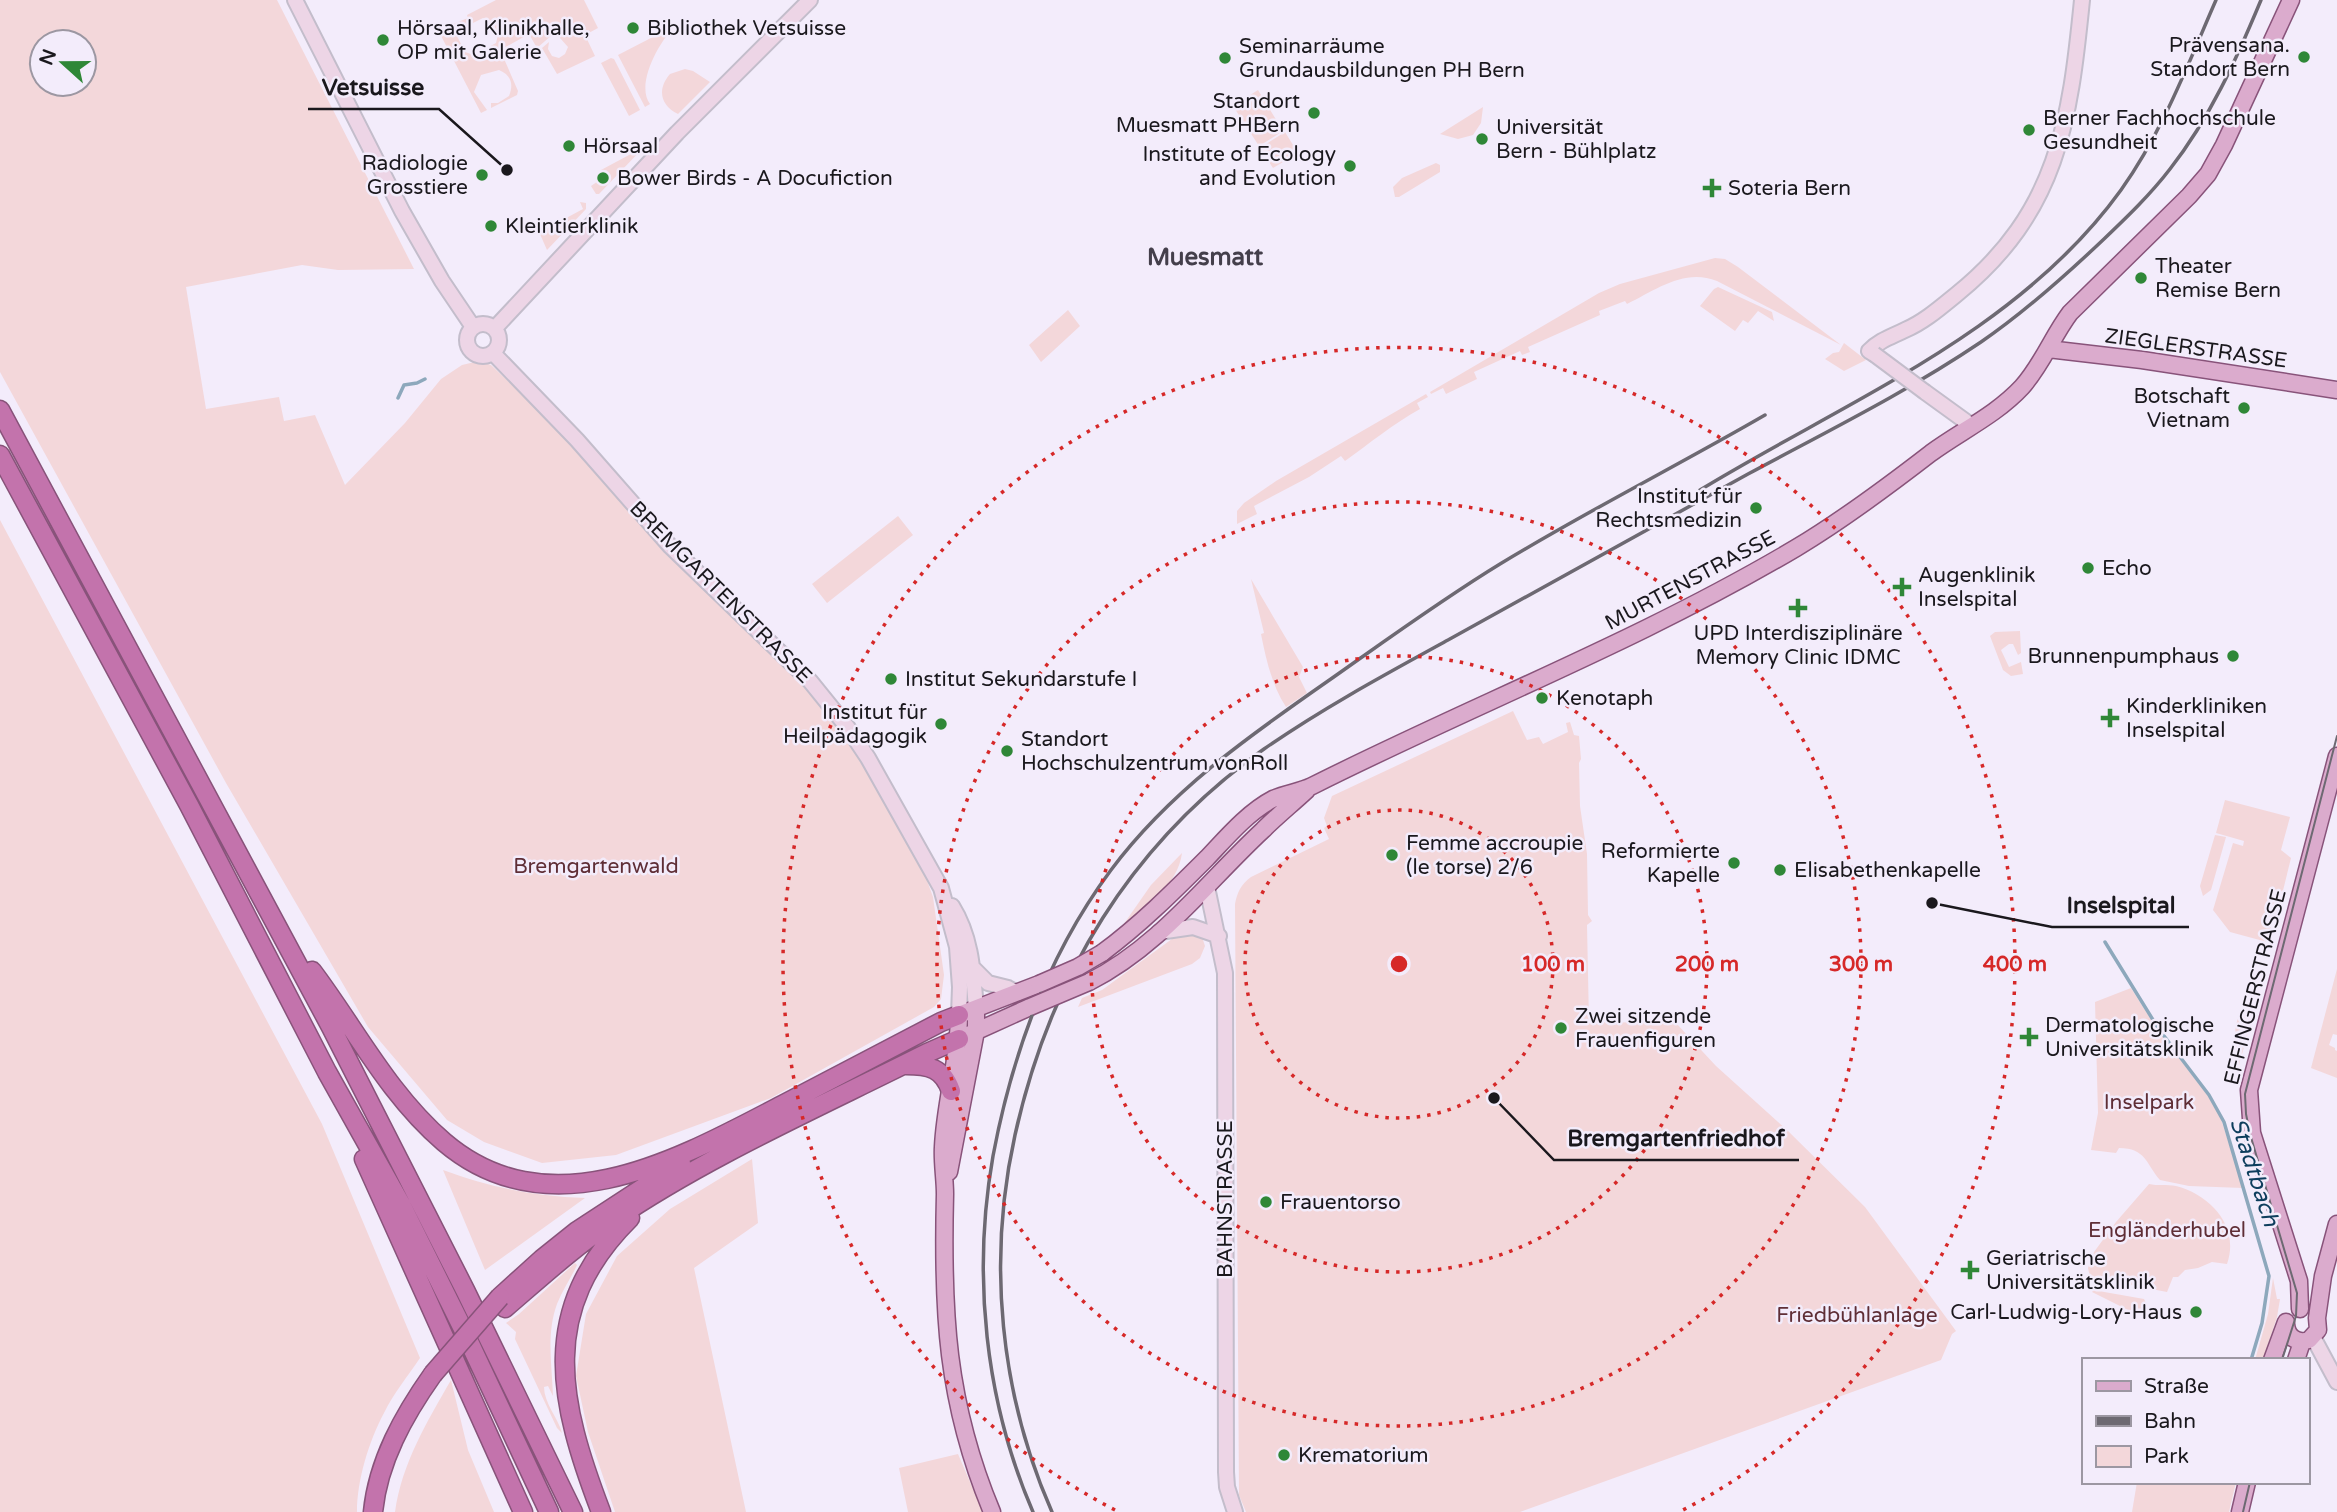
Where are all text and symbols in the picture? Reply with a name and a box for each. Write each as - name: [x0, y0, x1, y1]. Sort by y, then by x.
- place label: Hörsaal, Klinikhalle, OP mit Galerie: [397, 16, 590, 65]
- place label: Bibliothek Vetsuisse: [647, 16, 846, 41]
- marker: Bibliothek Vetsuisse: [625, 20, 641, 36]
- north arrow: [28, 28, 98, 98]
- marker: Hörsaal, Klinikhalle, OP mit Galerie: [375, 32, 391, 48]
- place label: Prävensana. Standort Bern: [2150, 33, 2290, 82]
- place label: Seminarräume Grundausbildungen PH Bern: [1239, 34, 1525, 83]
- text: N: [35, 46, 61, 68]
- marker: Prävensana. Standort Bern: [2296, 49, 2312, 65]
- marker: Seminarräume Grundausbildungen PH Bern: [1217, 50, 1233, 66]
- callout: Vetsuisse: [308, 65, 439, 109]
- text: Vetsuisse: [322, 74, 424, 102]
- place label: Standort Muesmatt PHBern: [1116, 89, 1300, 138]
- marker: Standort Muesmatt PHBern: [1306, 105, 1322, 121]
- place label: Berner Fachhochschule Gesundheit: [2043, 106, 2276, 155]
- place label: Universität Bern - Bühlplatz: [1496, 115, 1656, 164]
- marker: Berner Fachhochschule Gesundheit: [2021, 122, 2037, 138]
- marker: Universität Bern - Bühlplatz: [1474, 131, 1490, 147]
- place label: Hörsaal: [583, 134, 658, 159]
- marker: Hörsaal: [561, 138, 577, 154]
- place label: Institute of Ecology and Evolution: [1143, 142, 1336, 191]
- place label: Radiologie Grosstiere: [362, 151, 468, 200]
- marker: Institute of Ecology and Evolution: [1342, 158, 1358, 174]
- place label: Bower Birds - A Docufiction: [617, 166, 893, 191]
- marker: Radiologie Grosstiere: [474, 167, 490, 183]
- marker: Bower Birds - A Docufiction: [595, 170, 611, 186]
- place label: Soteria Bern: [1728, 176, 1851, 201]
- marker: Soteria Bern: [1702, 178, 1722, 198]
- place label: Kleintierklinik: [505, 214, 639, 239]
- marker: Kleintierklinik: [483, 218, 499, 234]
- district label: Muesmatt: [1147, 243, 1264, 272]
- place label: Theater Remise Bern: [2155, 254, 2281, 303]
- marker: Theater Remise Bern: [2133, 270, 2149, 286]
- street label: ZIEGLERSTRASSE: [2103, 323, 2289, 374]
- place label: Botschaft Vietnam: [2133, 384, 2230, 433]
- marker: Botschaft Vietnam: [2236, 400, 2252, 416]
- place label: Institut für Rechtsmedizin: [1595, 484, 1742, 533]
- street label: BREMGARTENSTRASSE: [624, 496, 817, 689]
- marker: Institut für Rechtsmedizin: [1748, 500, 1764, 516]
- street label: MURTENSTRASSE: [1601, 525, 1780, 636]
- place label: Echo: [2102, 556, 2152, 581]
- marker: Echo: [2080, 560, 2096, 576]
- place label: Augenklinik Inselspital: [1918, 563, 2035, 612]
- marker: Augenklinik Inselspital: [1892, 577, 1912, 597]
- marker: UPD Interdisziplinäre Memory Clinic IDMC: [1788, 598, 1808, 618]
- place label: UPD Interdisziplinäre Memory Clinic IDMC: [1693, 621, 1903, 670]
- place label: Brunnenpumphaus: [2028, 644, 2219, 669]
- marker: Brunnenpumphaus: [2225, 648, 2241, 664]
- place label: Institut Sekundarstufe I: [905, 667, 1138, 692]
- marker: Institut Sekundarstufe I: [883, 671, 899, 687]
- place label: Kenotaph: [1556, 686, 1653, 711]
- marker: Kenotaph: [1534, 690, 1550, 706]
- place label: Kinderkliniken Inselspital: [2126, 694, 2267, 743]
- place label: Institut für Heilpädagogik: [783, 700, 927, 749]
- marker: Kinderkliniken Inselspital: [2100, 708, 2120, 728]
- marker: Institut für Heilpädagogik: [933, 716, 949, 732]
- place label: Standort Hochschulzentrum vonRoll: [1021, 727, 1288, 776]
- marker: Standort Hochschulzentrum vonRoll: [999, 743, 1015, 759]
- place label: Femme accroupie (le torse) 2/6: [1406, 831, 1584, 880]
- place label: Reformierte Kapelle: [1601, 839, 1720, 888]
- marker: Femme accroupie (le torse) 2/6: [1384, 847, 1400, 863]
- park label: Bremgartenwald: [513, 854, 679, 879]
- marker: Reformierte Kapelle: [1726, 855, 1742, 871]
- place label: Elisabethenkapelle: [1794, 858, 1981, 883]
- marker: Elisabethenkapelle: [1772, 862, 1788, 878]
- callout: Inselspital: [2052, 883, 2189, 927]
- street label: EFFINGERSTRASSE: [2219, 887, 2292, 1088]
- text: Inselspital: [2067, 892, 2175, 920]
- centre of rings: [1387, 952, 1411, 976]
- text: 100 m: [1521, 952, 1585, 977]
- text: 200 m: [1675, 952, 1739, 977]
- text: 300 m: [1829, 952, 1893, 977]
- text: 400 m: [1983, 952, 2047, 977]
- place label: Zwei sitzende Frauenfiguren: [1575, 1004, 1716, 1053]
- place label: Dermatologische Universitätsklinik: [2045, 1013, 2214, 1062]
- marker: Zwei sitzende Frauenfiguren: [1553, 1020, 1569, 1036]
- marker: Dermatologische Universitätsklinik: [2019, 1027, 2039, 1047]
- park label: Inselpark: [2104, 1090, 2194, 1115]
- water label: Stadtbach: [2223, 1115, 2285, 1231]
- callout: Bremgartenfriedhof: [1554, 1116, 1799, 1160]
- street label: BAHNSTRASSE: [1213, 1120, 1238, 1278]
- text: Bremgartenfriedhof: [1567, 1125, 1786, 1153]
- place label: Frauentorso: [1280, 1190, 1401, 1215]
- marker: Frauentorso: [1258, 1194, 1274, 1210]
- park label: Engländerhubel: [2088, 1218, 2246, 1243]
- place label: Geriatrische Universitätsklinik: [1986, 1246, 2155, 1295]
- marker: Geriatrische Universitätsklinik: [1960, 1260, 1980, 1280]
- place label: Carl-Ludwig-Lory-Haus: [1950, 1300, 2182, 1325]
- park label: Friedbühlanlage: [1776, 1303, 1938, 1328]
- marker: Carl-Ludwig-Lory-Haus: [2188, 1304, 2204, 1320]
- legend: [2082, 1358, 2309, 1484]
- text: Straße: [2144, 1374, 2209, 1399]
- text: Bahn: [2144, 1409, 2196, 1434]
- place label: Krematorium: [1298, 1443, 1429, 1468]
- text: Park: [2144, 1444, 2189, 1469]
- marker: Krematorium: [1276, 1447, 1292, 1463]

